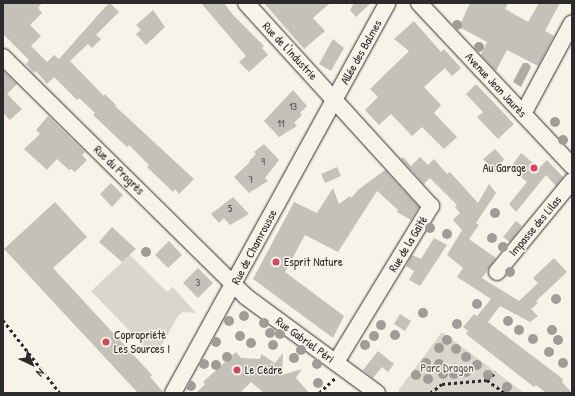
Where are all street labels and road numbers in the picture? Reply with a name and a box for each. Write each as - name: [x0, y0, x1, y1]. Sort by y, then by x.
- street label: Allée des Balmes: [337, 17, 385, 87]
- street label: Rue de l'Industrie: [260, 19, 320, 83]
- street label: Avenue Jean Jaurès: [462, 50, 530, 120]
- street label: Rue du Progrès: [91, 142, 147, 198]
- street label: Impasse des Lilas: [506, 193, 564, 259]
- street label: Rue de Chamrousse: [228, 207, 280, 287]
- street label: Rue de la Gaîté: [386, 213, 430, 275]
- street label: Rue Gabriel Péri: [273, 314, 337, 366]

